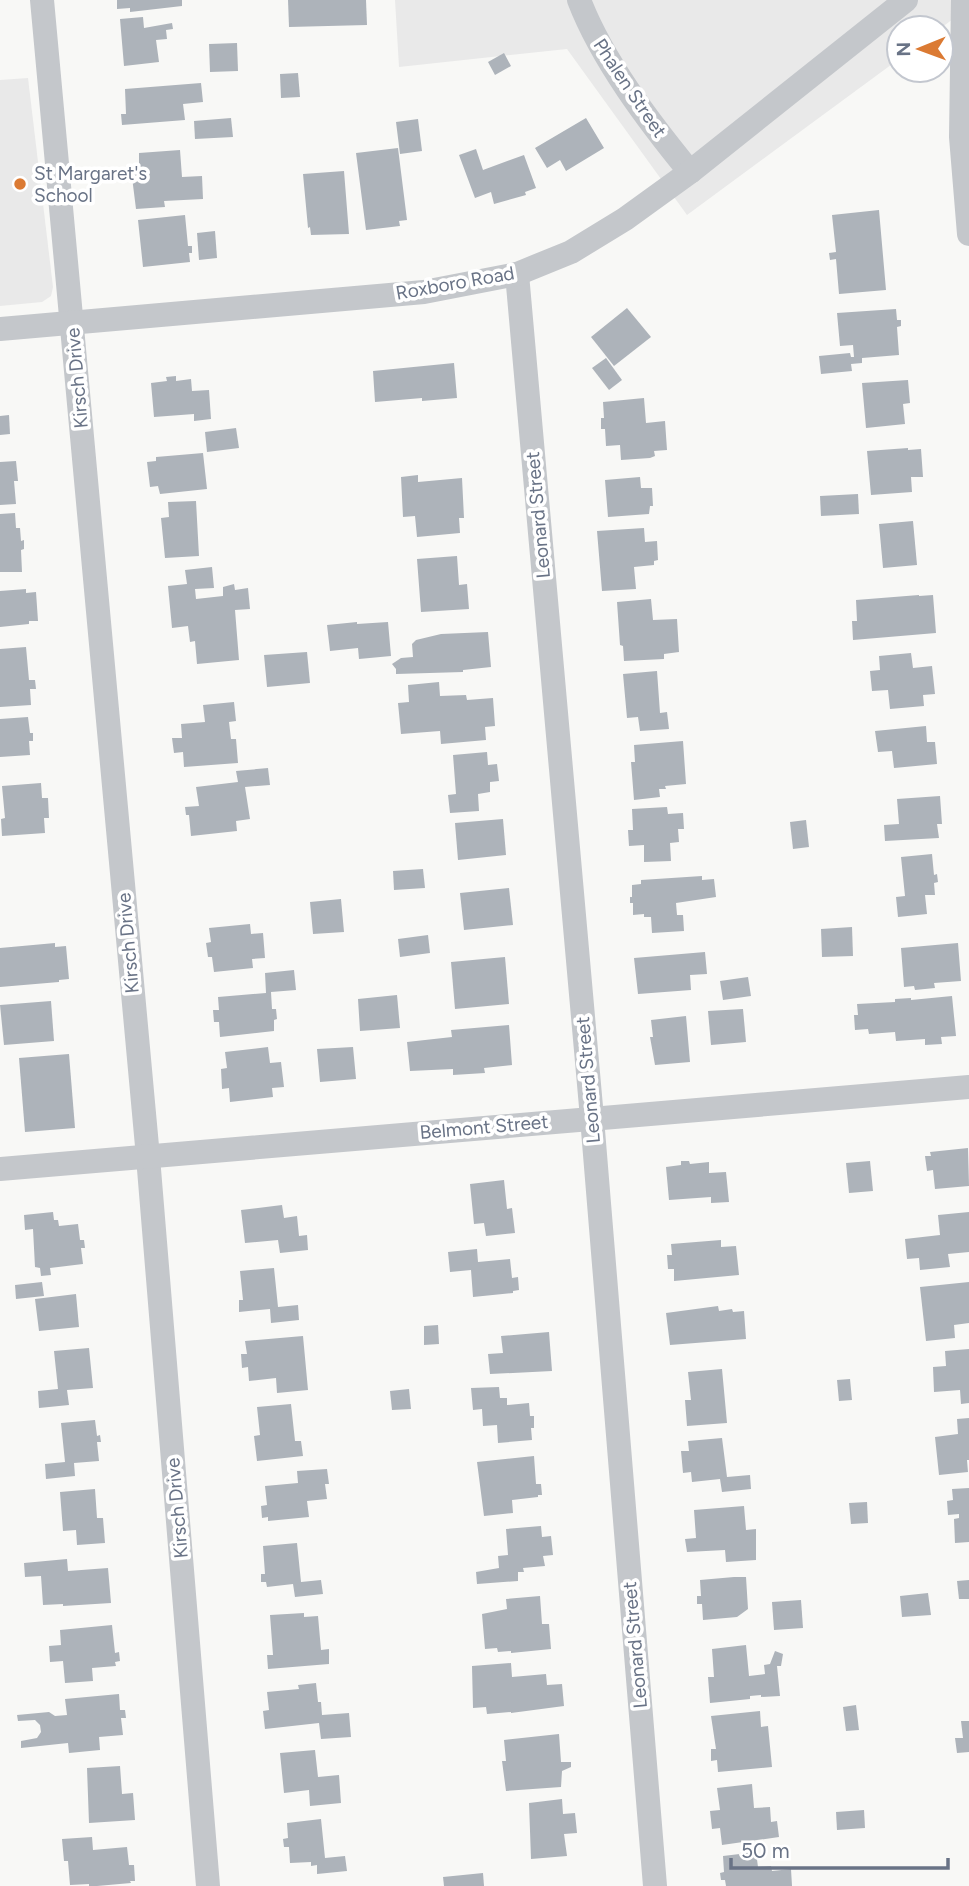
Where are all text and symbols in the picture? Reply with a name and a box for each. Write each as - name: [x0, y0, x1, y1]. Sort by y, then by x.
- north arrow: [885, 14, 955, 84]
- street label: Phalen Street: [588, 34, 672, 142]
- text: N: [892, 42, 915, 57]
- place label: St Margaret's School: [34, 162, 147, 207]
- marker: St Margaret's School: [12, 176, 28, 192]
- street label: Roxboro Road: [394, 261, 516, 305]
- street label: Kirsch Drive: [61, 327, 93, 429]
- street label: Leonard Street: [521, 451, 555, 579]
- street label: Kirsch Drive: [112, 892, 144, 994]
- street label: Leonard Street: [571, 1016, 605, 1144]
- street label: Belmont Street: [419, 1110, 549, 1144]
- street label: Kirsch Drive: [161, 1457, 193, 1559]
- street label: Leonard Street: [618, 1581, 652, 1709]
- scale bar: [731, 1826, 948, 1870]
- text: 50 m: [741, 1838, 790, 1863]

